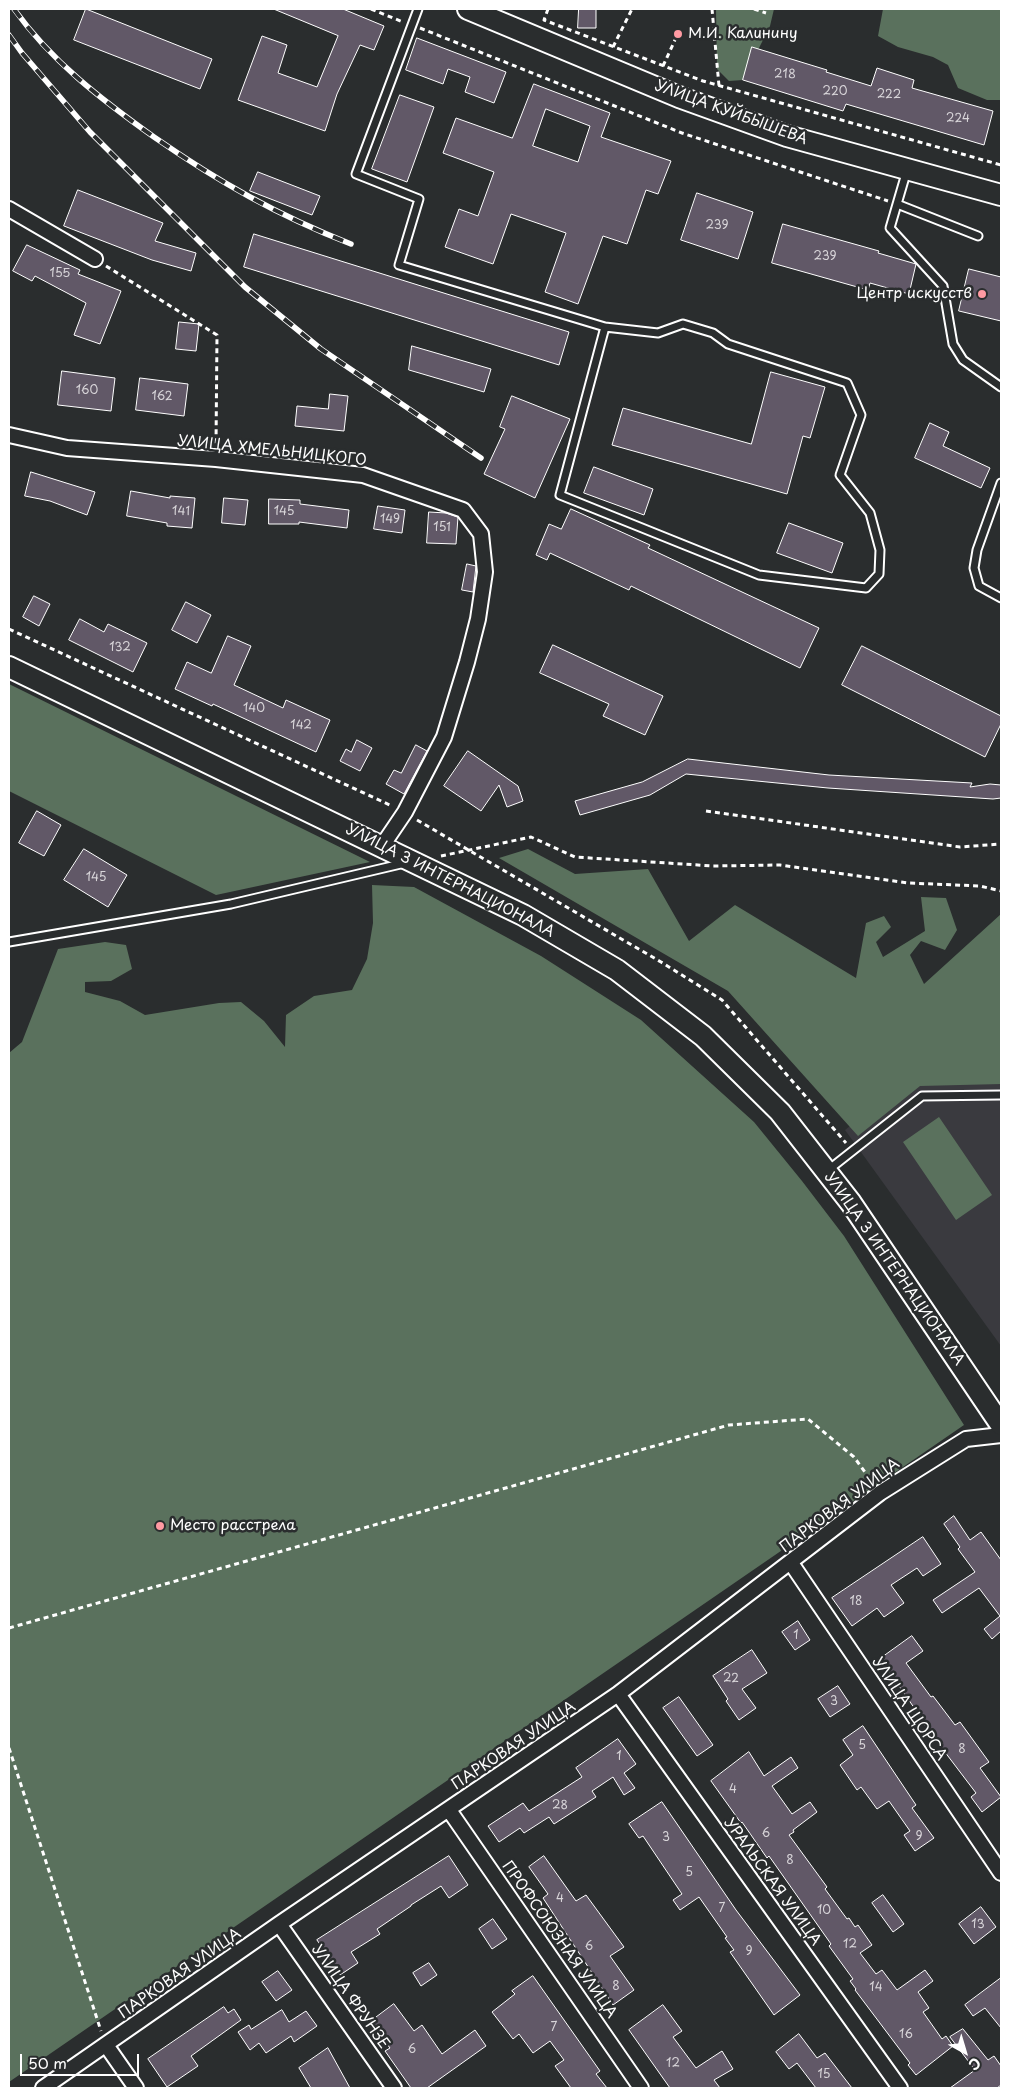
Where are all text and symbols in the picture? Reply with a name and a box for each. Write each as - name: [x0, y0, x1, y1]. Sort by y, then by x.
- place label: М.И. Калинину: [688, 25, 798, 43]
- marker: М.И. Калинину: [672, 28, 684, 40]
- house number: 218: [774, 68, 796, 82]
- street label: УЛИЦА КУЙБЫШЕВА: [652, 77, 810, 149]
- house number: 220: [823, 85, 847, 99]
- house number: 222: [877, 88, 901, 102]
- house number: 224: [946, 112, 970, 126]
- house number: 239: [705, 219, 729, 233]
- house number: 239: [813, 250, 837, 264]
- house number: 155: [50, 267, 70, 281]
- place label: Центр искусств: [857, 285, 972, 303]
- marker: Центр искусств: [976, 288, 988, 300]
- house number: 160: [76, 384, 98, 398]
- house number: 162: [151, 390, 173, 404]
- street label: УЛИЦА ХМЕЛЬНИЦКОГО: [176, 432, 368, 470]
- house number: 141: [172, 505, 190, 519]
- house number: 145: [274, 505, 294, 519]
- house number: 149: [380, 513, 400, 527]
- house number: 151: [433, 521, 451, 535]
- house number: 132: [109, 641, 131, 655]
- house number: 140: [243, 702, 265, 716]
- house number: 142: [290, 719, 312, 733]
- street label: УЛИЦА 3 ИНТЕРНАЦИОНАЛА: [343, 820, 557, 942]
- house number: 145: [86, 871, 106, 885]
- street label: УЛИЦА 3 ИНТЕРНАЦИОНАЛА: [820, 1169, 968, 1369]
- street label: ПАРКОВАЯ УЛИЦА: [777, 1455, 903, 1557]
- place label: Место расстрела: [170, 1517, 296, 1535]
- marker: Место расстрела: [154, 1520, 166, 1532]
- house number: 18: [850, 1595, 862, 1609]
- house number: 1: [793, 1629, 799, 1643]
- street label: УЛИЦА ЩОРСА: [868, 1654, 950, 1764]
- house number: 22: [723, 1672, 739, 1686]
- house number: 3: [830, 1695, 838, 1709]
- street label: ПАРКОВАЯ УЛИЦА: [449, 1698, 579, 1794]
- house number: 5: [858, 1739, 866, 1753]
- house number: 8: [958, 1743, 966, 1757]
- house number: 1: [616, 1750, 622, 1764]
- house number: 4: [729, 1783, 737, 1797]
- house number: 28: [552, 1799, 568, 1813]
- street label: УРАЛЬСКАЯ УЛИЦА: [720, 1815, 824, 1949]
- house number: 6: [762, 1827, 770, 1841]
- house number: 9: [915, 1830, 923, 1844]
- house number: 3: [662, 1831, 670, 1845]
- house number: 8: [786, 1854, 794, 1868]
- street label: ПРОФСОЮЗНАЯ УЛИЦА: [498, 1858, 620, 2022]
- house number: 5: [685, 1866, 693, 1880]
- house number: 4: [556, 1892, 564, 1906]
- house number: 7: [719, 1902, 725, 1916]
- house number: 10: [817, 1904, 831, 1918]
- house number: 13: [971, 1918, 985, 1932]
- street label: ПАРКОВАЯ УЛИЦА: [115, 1925, 245, 2023]
- house number: 12: [843, 1938, 857, 1952]
- house number: 6: [585, 1940, 593, 1954]
- street label: УЛИЦА ФРУНЗЕ: [307, 1942, 393, 2052]
- house number: 9: [745, 1945, 753, 1959]
- house number: 8: [612, 1980, 620, 1994]
- house number: 14: [869, 1981, 883, 1995]
- house number: 7: [551, 2021, 557, 2035]
- north arrow: [940, 2027, 990, 2077]
- house number: 16: [899, 2028, 913, 2042]
- house number: 6: [408, 2043, 416, 2057]
- scale bar: [22, 2044, 141, 2076]
- text: 50 m: [28, 2051, 67, 2074]
- text: С: [964, 2053, 985, 2076]
- house number: 12: [666, 2057, 680, 2071]
- house number: 15: [817, 2068, 831, 2082]

